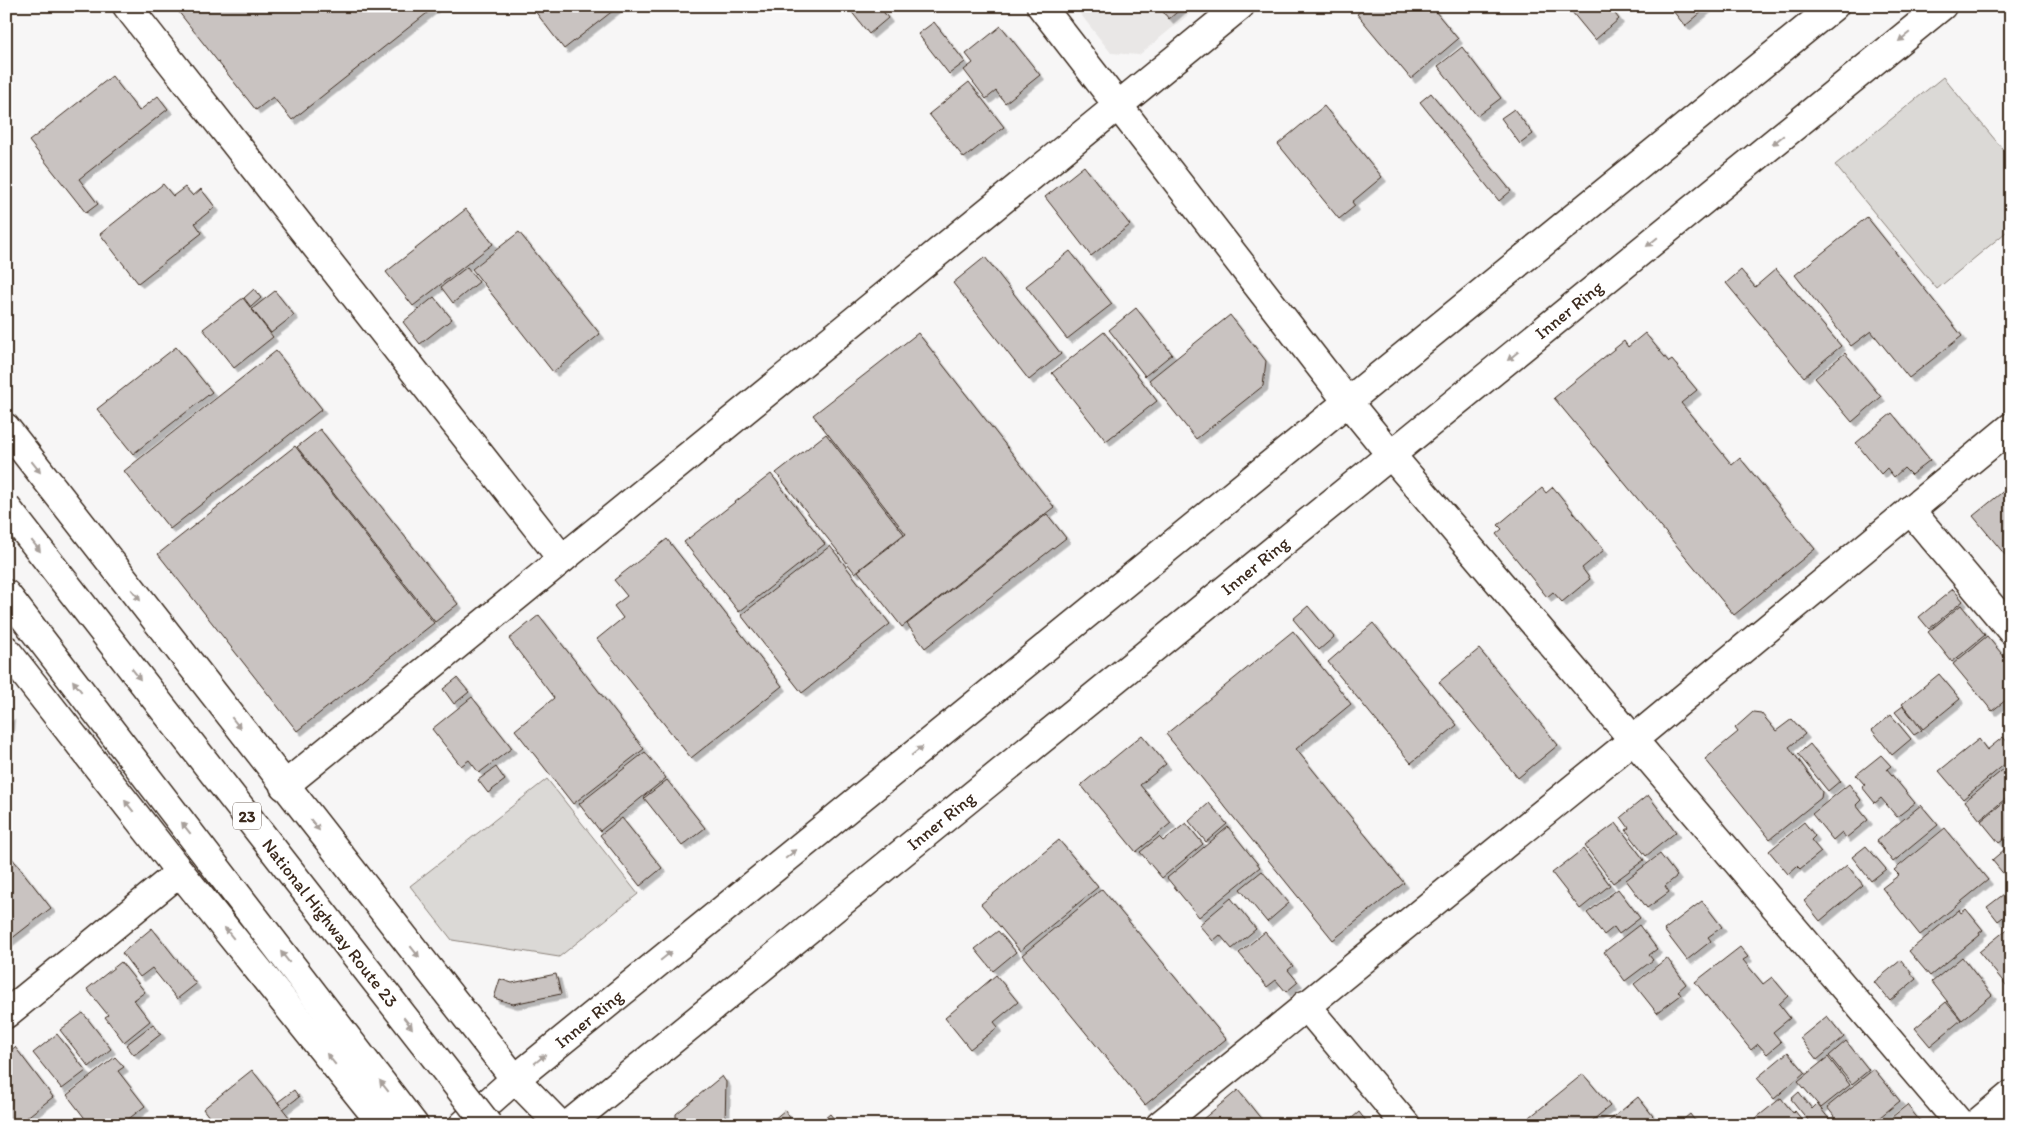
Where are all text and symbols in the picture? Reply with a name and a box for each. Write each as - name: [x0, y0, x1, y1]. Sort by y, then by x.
- one-way arrow: [1898, 32, 1911, 43]
- one-way arrow: [1772, 134, 1785, 145]
- one-way arrow: [1646, 237, 1659, 248]
- street label: Inner Ring: [1531, 275, 1608, 344]
- one-way arrow: [1506, 350, 1519, 361]
- one-way arrow: [31, 460, 42, 473]
- street label: Inner Ring: [1217, 531, 1294, 600]
- one-way arrow: [31, 539, 42, 552]
- one-way arrow: [130, 588, 141, 601]
- one-way arrow: [131, 667, 142, 680]
- one-way arrow: [71, 680, 82, 693]
- one-way arrow: [230, 717, 241, 730]
- one-way arrow: [911, 745, 923, 757]
- street label: Inner Ring: [903, 786, 980, 855]
- one-way arrow: [123, 800, 134, 813]
- road number: 23: [233, 802, 261, 829]
- one-way arrow: [309, 818, 320, 831]
- one-way arrow: [181, 822, 192, 835]
- street label: National Highway Route 23: [257, 834, 403, 1012]
- one-way arrow: [785, 848, 798, 859]
- one-way arrow: [223, 927, 234, 940]
- one-way arrow: [410, 945, 421, 958]
- one-way arrow: [280, 951, 291, 964]
- one-way arrow: [659, 951, 672, 962]
- street label: Inner Ring: [551, 984, 628, 1053]
- one-way arrow: [403, 1016, 414, 1029]
- one-way arrow: [325, 1053, 336, 1066]
- one-way arrow: [533, 1054, 546, 1065]
- one-way arrow: [379, 1080, 390, 1093]

